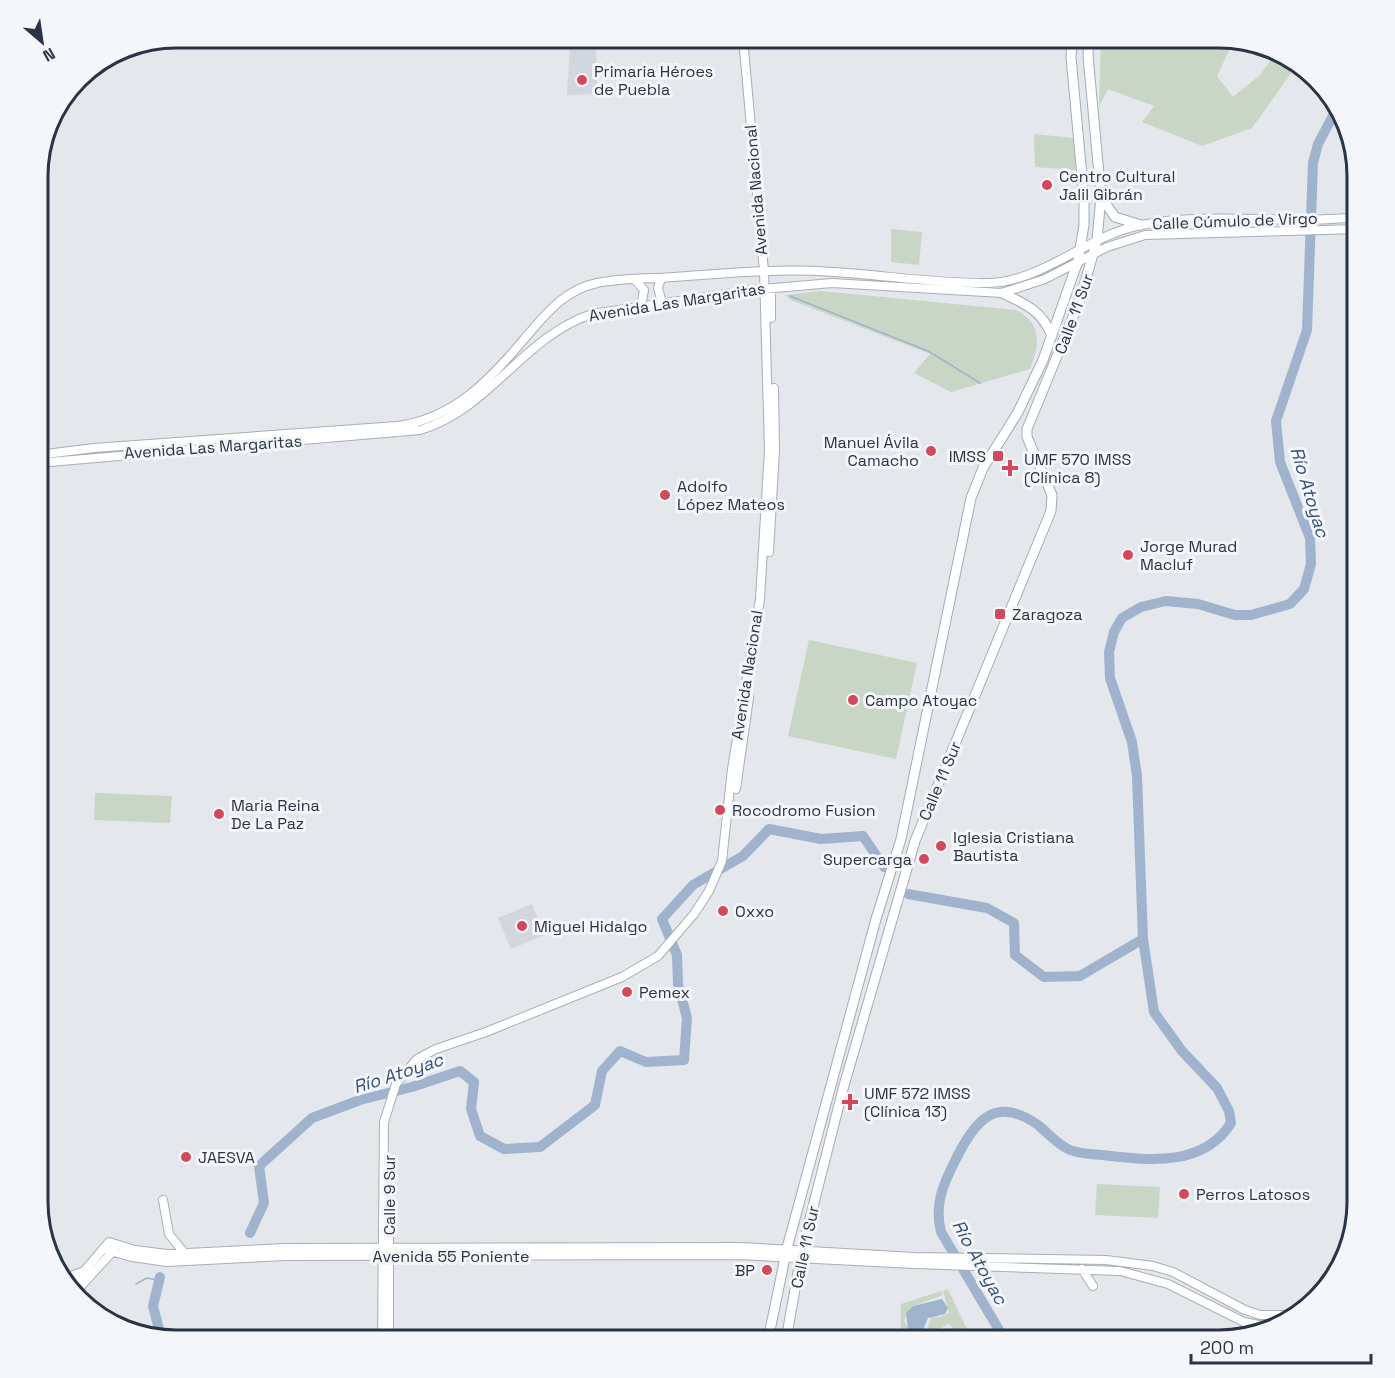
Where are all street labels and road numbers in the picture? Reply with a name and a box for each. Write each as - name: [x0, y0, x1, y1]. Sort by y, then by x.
- street label: Avenida Nacional: [740, 124, 772, 256]
- street label: Calle Cúmulo de Virgo: [1152, 208, 1318, 234]
- street label: Calle 11 Sur: [1050, 271, 1098, 357]
- street label: Avenida Las Margaritas: [587, 278, 767, 326]
- street label: Avenida Las Margaritas: [123, 430, 303, 464]
- street label: Avenida Nacional: [726, 609, 768, 741]
- street label: Calle 11 Sur: [914, 738, 966, 824]
- street label: Calle 9 Sur: [379, 1155, 400, 1235]
- street label: Calle 11 Sur: [786, 1204, 824, 1290]
- street label: Avenida 55 Poniente: [373, 1246, 529, 1267]

